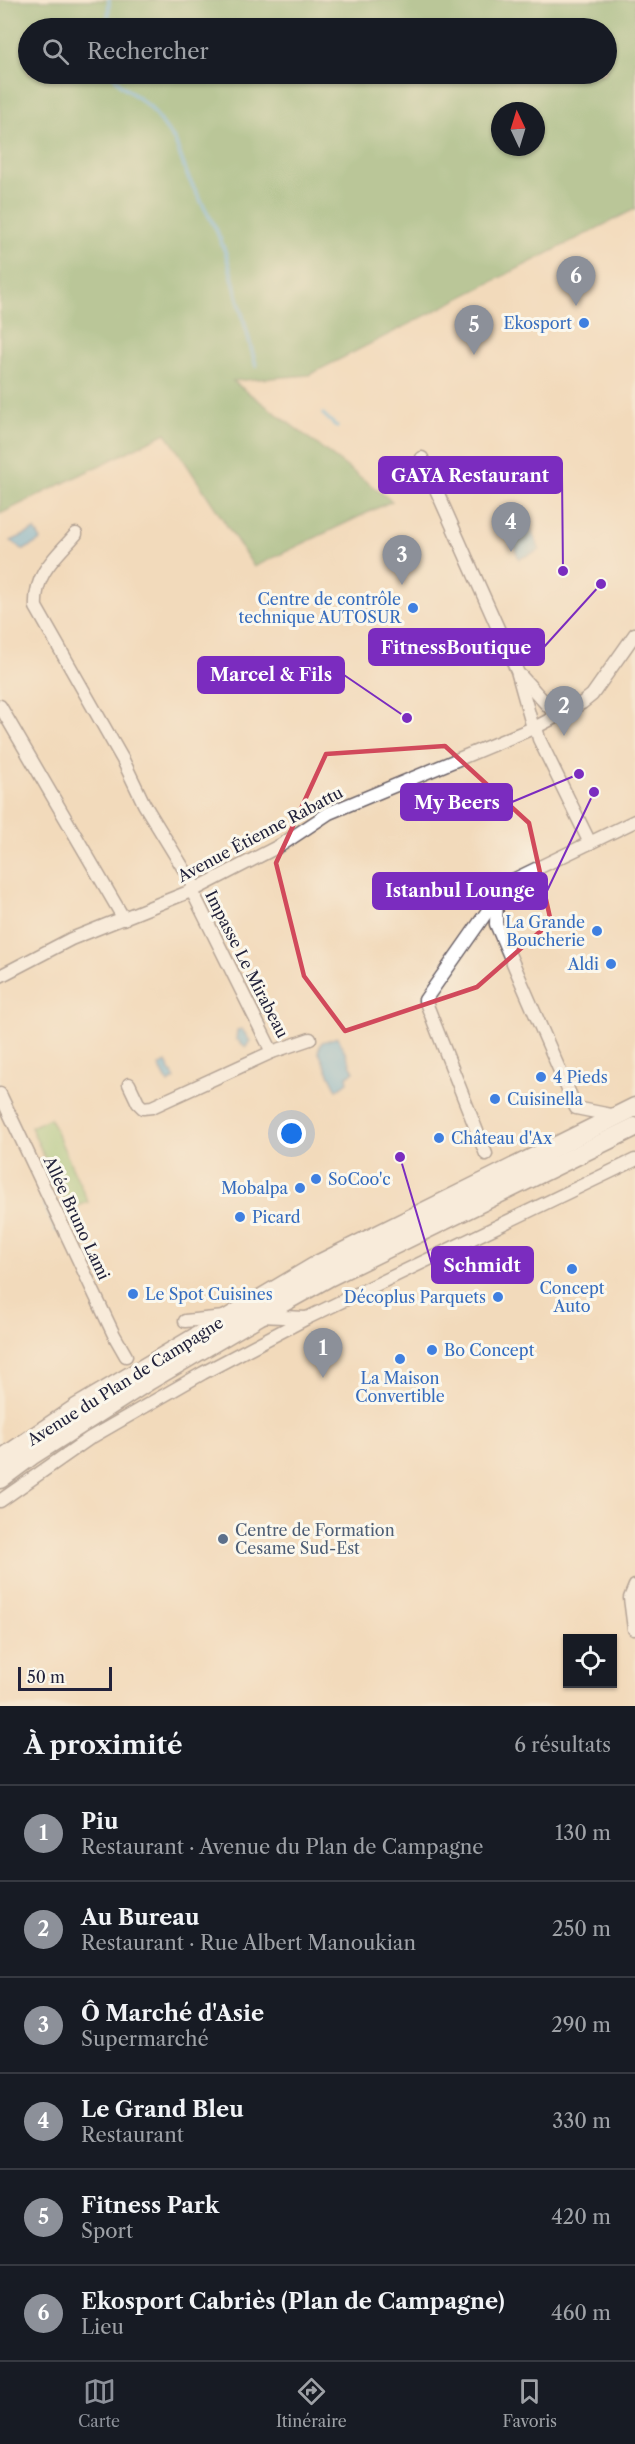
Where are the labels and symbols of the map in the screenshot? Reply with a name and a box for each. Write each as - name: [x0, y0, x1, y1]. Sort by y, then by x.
- north arrow: [491, 102, 545, 156]
- pin: 6: [556, 256, 596, 306]
- pin: 5: [454, 306, 494, 355]
- place label: Ekosport: [503, 313, 572, 333]
- marker: Ekosport: [577, 316, 591, 330]
- callout: GAYA Restaurant: [379, 457, 562, 493]
- text: GAYA Restaurant: [391, 465, 550, 487]
- pin: 4: [492, 502, 530, 552]
- pin: 3: [382, 536, 422, 585]
- place label: Centre de contrôle technique AUTOSUR: [239, 589, 402, 627]
- marker: Centre de contrôle technique AUTOSUR: [406, 601, 420, 615]
- callout: FitnessBoutique: [369, 629, 544, 665]
- text: FitnessBoutique: [381, 637, 531, 659]
- callout: Marcel & Fils: [198, 657, 344, 693]
- text: Marcel & Fils: [210, 664, 332, 686]
- pin: 2: [544, 686, 584, 736]
- street label: Avenue Étienne Rabattu: [173, 782, 346, 887]
- callout: My Beers: [401, 784, 512, 820]
- text: My Beers: [414, 792, 500, 814]
- callout: Istanbul Lounge: [373, 873, 547, 909]
- text: Istanbul Lounge: [385, 880, 535, 902]
- street label: Impasse Le Mirabeau: [201, 887, 293, 1041]
- place label: La Grande Boucherie: [505, 912, 585, 950]
- marker: La Grande Boucherie: [590, 924, 604, 938]
- place label: Aldi: [567, 954, 599, 974]
- marker: Aldi: [604, 957, 618, 971]
- place label: 4 Pieds: [553, 1067, 608, 1087]
- marker: 4 Pieds: [534, 1070, 548, 1084]
- place label: Cuisinella: [507, 1089, 583, 1109]
- marker: Cuisinella: [488, 1092, 502, 1106]
- your location: [277, 1119, 306, 1148]
- place label: Château d'Ax: [451, 1128, 553, 1148]
- marker: Château d'Ax: [432, 1131, 446, 1145]
- street label: Allée Bruno Lami: [39, 1152, 114, 1283]
- place label: SoCoo'c: [328, 1169, 391, 1189]
- marker: SoCoo'c: [309, 1172, 323, 1186]
- place label: Mobalpa: [221, 1178, 289, 1198]
- marker: Mobalpa: [293, 1181, 307, 1195]
- place label: Picard: [252, 1207, 301, 1227]
- marker: Picard: [233, 1210, 247, 1224]
- callout: Schmidt: [432, 1247, 533, 1283]
- text: Schmidt: [443, 1255, 521, 1277]
- marker: Concept Auto: [565, 1262, 579, 1276]
- place label: Concept Auto: [539, 1278, 605, 1316]
- place label: Le Spot Cuisines: [145, 1284, 273, 1304]
- marker: Le Spot Cuisines: [126, 1287, 140, 1301]
- place label: Décoplus Parquets: [344, 1287, 486, 1307]
- marker: Décoplus Parquets: [491, 1290, 505, 1304]
- street label: Avenue du Plan de Campagne: [22, 1312, 227, 1450]
- pin: 1: [304, 1328, 342, 1378]
- place label: Bo Concept: [444, 1340, 535, 1360]
- marker: Bo Concept: [425, 1343, 439, 1357]
- marker: La Maison Convertible: [393, 1352, 407, 1366]
- place label: La Maison Convertible: [355, 1368, 445, 1406]
- place label: Centre de Formation Cesame Sud-Est: [235, 1520, 395, 1558]
- marker: Centre de Formation Cesame Sud-Est: [216, 1532, 230, 1546]
- scale bar: [18, 1664, 112, 1692]

